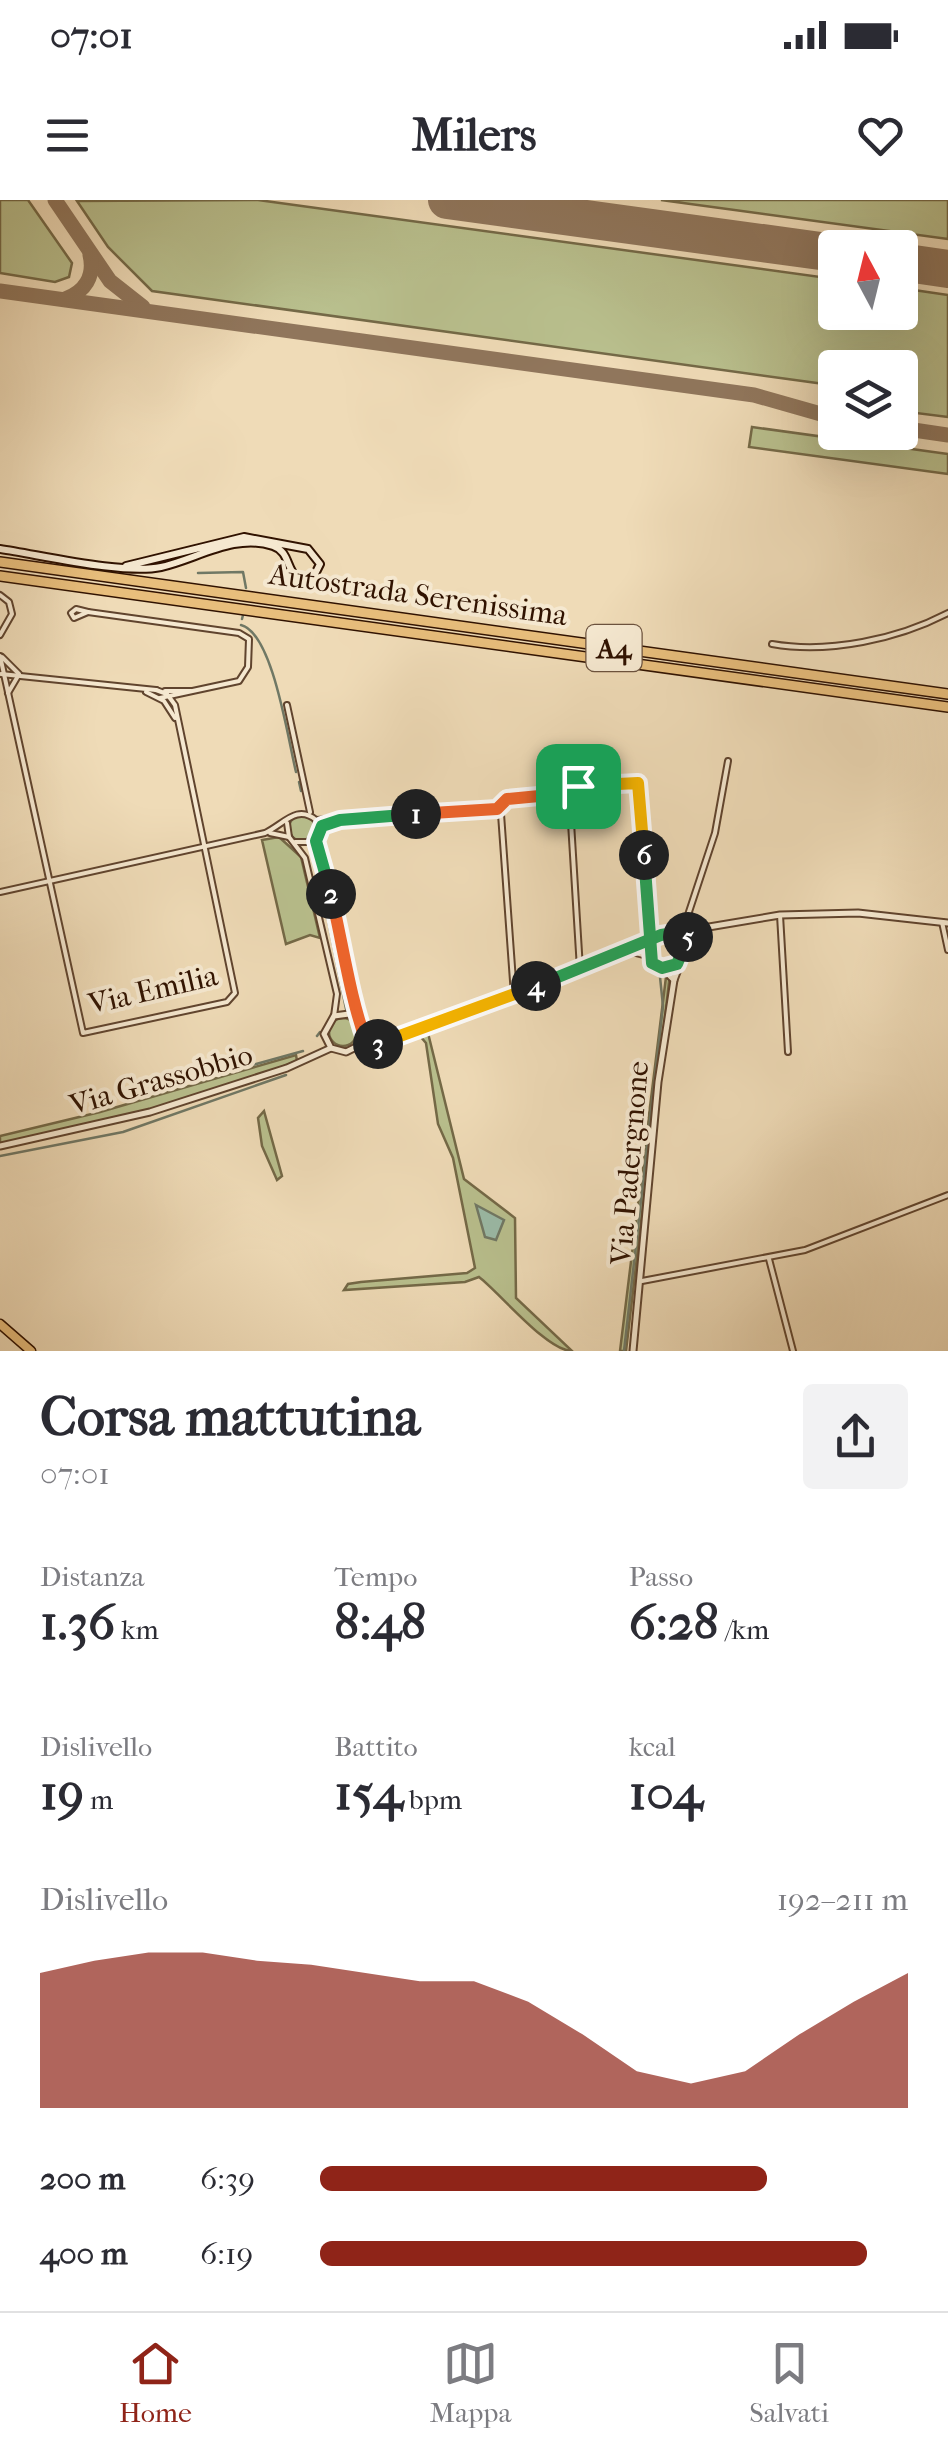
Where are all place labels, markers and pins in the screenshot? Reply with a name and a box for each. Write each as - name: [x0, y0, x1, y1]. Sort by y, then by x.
- pin: [536, 744, 621, 829]
- pin: 1: [391, 789, 441, 839]
- pin: 6: [619, 830, 669, 880]
- pin: 2: [306, 869, 356, 919]
- pin: 5: [663, 912, 713, 962]
- pin: 4: [511, 961, 561, 1011]
- pin: 3: [353, 1019, 403, 1069]

